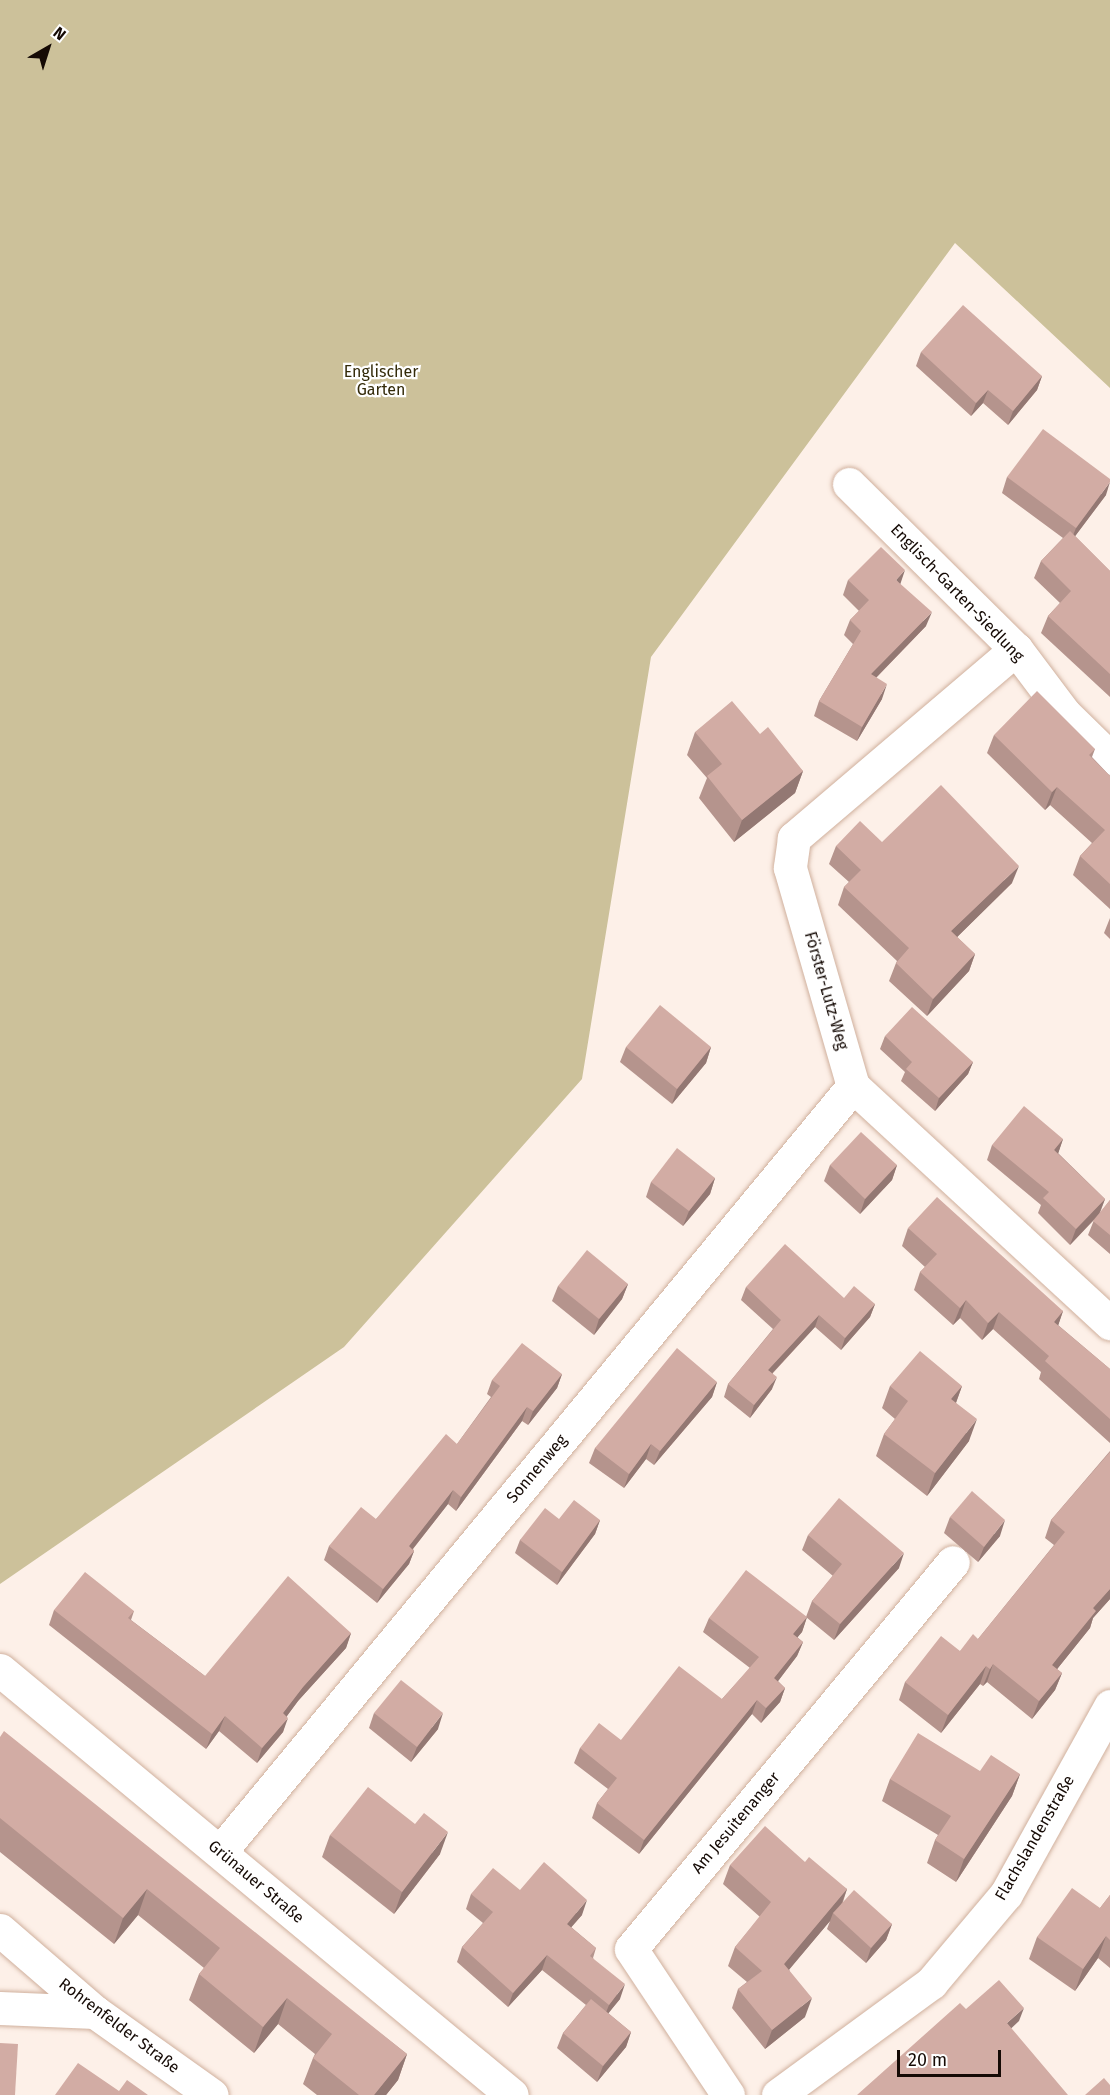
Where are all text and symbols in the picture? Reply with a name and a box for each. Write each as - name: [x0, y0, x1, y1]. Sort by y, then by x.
- north arrow: [18, 18, 78, 78]
- text: N: [50, 23, 70, 44]
- park label: Englischer Garten: [344, 362, 418, 400]
- street label: Englisch-Garten-Siedlung: [886, 520, 1028, 666]
- street label: Förster-Lutz-Weg: [800, 930, 852, 1052]
- street label: Sonnenweg: [503, 1431, 571, 1507]
- street label: Am Jesuitenanger: [688, 1768, 784, 1878]
- street label: Flachslandenstraße: [991, 1772, 1079, 1904]
- street label: Grünauer Straße: [204, 1836, 308, 1928]
- street label: Rohrenfelder Straße: [55, 1974, 183, 2078]
- scale bar: [900, 2038, 1004, 2076]
- text: 20 m: [908, 2049, 947, 2071]

